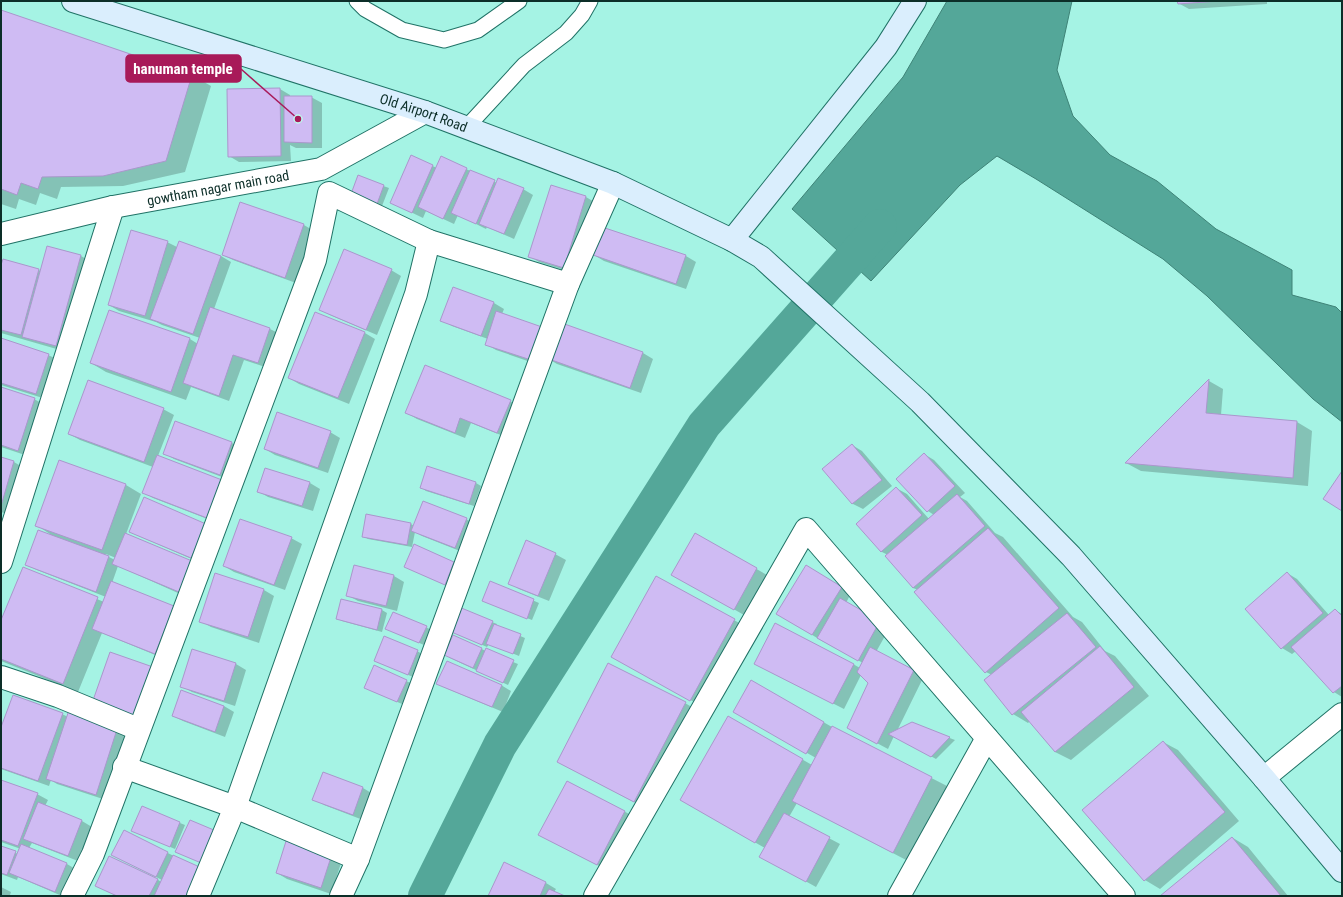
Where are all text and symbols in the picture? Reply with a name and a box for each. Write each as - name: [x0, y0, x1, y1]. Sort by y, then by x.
- callout: hanuman temple: [126, 55, 241, 82]
- text: hanuman temple: [133, 60, 233, 78]
- street label: Old Airport Road: [378, 90, 470, 135]
- street label: gowtham nagar main road: [146, 167, 291, 209]

